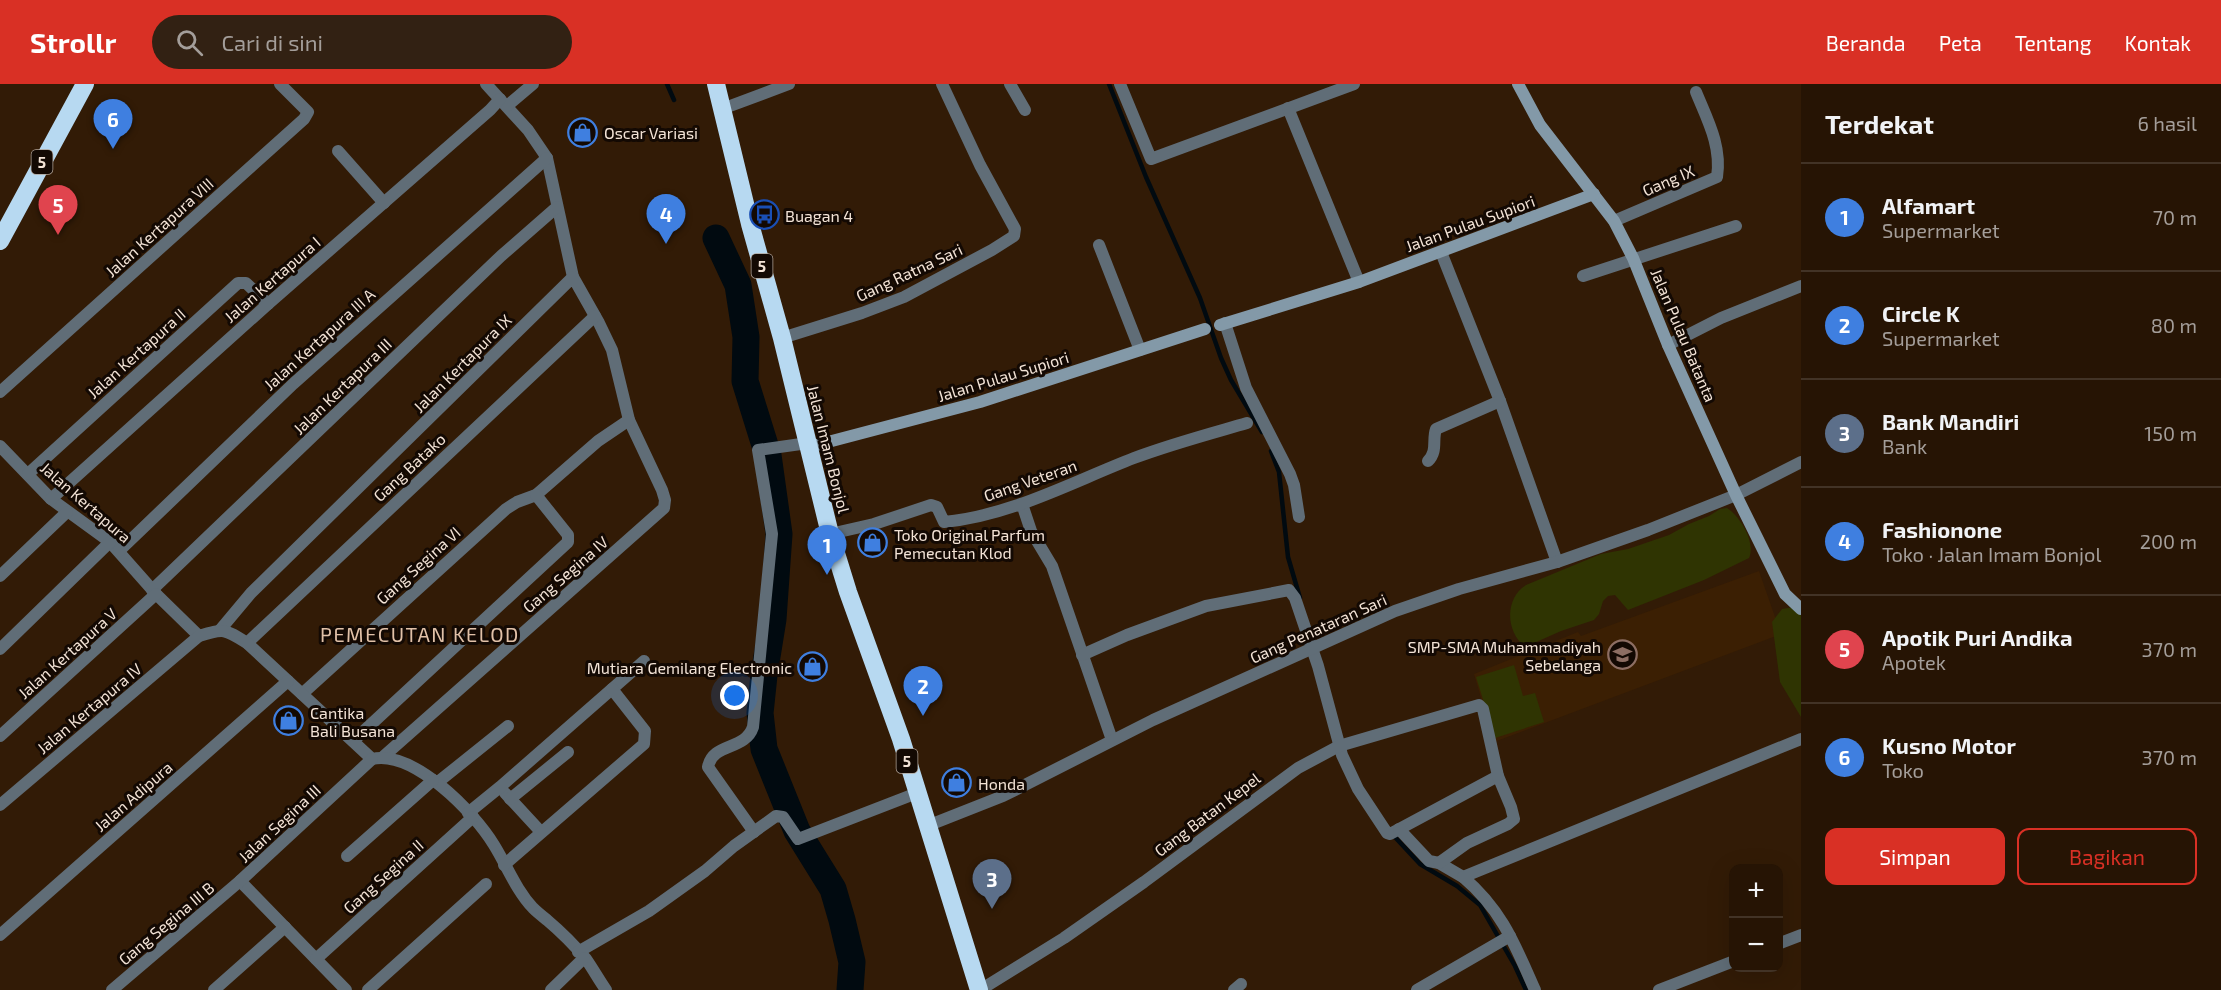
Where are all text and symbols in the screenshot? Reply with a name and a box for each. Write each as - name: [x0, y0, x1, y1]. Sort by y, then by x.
- search box: [152, 15, 572, 69]
- text: Strollr: [30, 25, 116, 59]
- icon: search: [173, 26, 206, 59]
- text: Cari di sini: [221, 29, 323, 55]
- text: Beranda: [1826, 30, 1906, 55]
- text: Peta: [1939, 30, 1982, 55]
- text: Tentang: [2015, 30, 2092, 55]
- text: Kontak: [2125, 30, 2191, 55]
- pin: 6: [94, 100, 132, 149]
- text: Terdekat: [1825, 108, 1934, 139]
- text: 6 hasil: [2137, 111, 2197, 135]
- shop icon: Oscar Variasi: [567, 116, 599, 148]
- place label: Oscar Variasi: [604, 123, 698, 142]
- road number: 5: [32, 150, 52, 174]
- street label: Gang IX: [1639, 161, 1697, 199]
- street label: Jalan Kertapura VIII: [101, 173, 217, 281]
- pin: 5: [38, 186, 78, 235]
- street label: Jalan Pulau Supiori: [1403, 191, 1537, 255]
- text: Alfamart: [1882, 192, 1975, 218]
- pin: 4: [646, 194, 686, 244]
- bus stop icon: Buagan 4: [748, 199, 780, 231]
- text: 1: [1840, 205, 1849, 229]
- text: 70 m: [2153, 205, 2197, 229]
- place label: Buagan 4: [785, 206, 853, 225]
- text: Supermarket: [1882, 218, 2000, 242]
- street label: Jalan Kertapura I: [220, 232, 324, 326]
- street label: Gang Ratna Sari: [853, 239, 965, 305]
- road number: 5: [752, 254, 772, 278]
- street label: Jalan Pulau Batanta: [1647, 265, 1721, 405]
- street label: Jalan Kertapura III A: [259, 284, 379, 394]
- text: Circle K: [1882, 300, 1960, 326]
- street label: Jalan Kertapura II: [83, 304, 189, 402]
- street label: Jalan Kertapura IX: [409, 310, 515, 416]
- text: 2: [1839, 313, 1850, 337]
- text: 80 m: [2151, 313, 2197, 337]
- text: Supermarket: [1882, 326, 2000, 350]
- street label: Jalan Kertapura III: [289, 334, 395, 438]
- street label: Jalan Pulau Supiori: [935, 347, 1071, 405]
- street label: Jalan Imam Bonjol: [803, 383, 854, 515]
- text: Bank Mandiri: [1882, 408, 2019, 434]
- text: 3: [1839, 421, 1850, 445]
- text: 150 m: [2144, 421, 2197, 445]
- street label: Gang Batako: [369, 429, 449, 505]
- text: Bank: [1882, 434, 1927, 458]
- street label: Gang Veteran: [981, 455, 1079, 505]
- street label: Jalan Kertapura: [37, 458, 135, 546]
- text: Fashionone: [1882, 516, 2002, 542]
- street label: Gang Segina VI: [372, 522, 464, 608]
- place label: Toko Original Parfum Pemecutan Klod: [894, 525, 1045, 562]
- pin: 1: [808, 526, 846, 575]
- shop icon: Toko Original Parfum Pemecutan Klod: [857, 527, 889, 559]
- text: 4: [1838, 529, 1851, 553]
- text: 200 m: [2140, 529, 2197, 553]
- street label: Gang Segina IV: [519, 532, 612, 616]
- text: Toko · Jalan Imam Bonjol: [1882, 542, 2101, 566]
- street label: Gang Penataran Sari: [1247, 589, 1389, 667]
- street label: Jalan Kertapura V: [14, 604, 120, 702]
- district label: PEMECUTAN KELOD: [320, 622, 520, 646]
- text: Apotik Puri Andika: [1882, 624, 2073, 650]
- place label: SMP-SMA Muhammadiyah Sebelanga: [1408, 637, 1601, 674]
- text: 5: [1839, 637, 1850, 661]
- text: 370 m: [2142, 637, 2197, 661]
- school or university icon: SMP-SMA Muhammadiyah Sebelanga: [1606, 639, 1638, 671]
- text: Apotek: [1882, 650, 1946, 674]
- shop icon: Mutiara Gemilang Electronic: [797, 651, 829, 683]
- place label: Mutiara Gemilang Electronic: [587, 658, 792, 677]
- street label: Jalan Kertapura IV: [33, 659, 145, 757]
- pin: 2: [904, 666, 942, 716]
- your location: [720, 681, 749, 710]
- place label: Cantika Bali Busana: [310, 703, 395, 740]
- shop icon: Cantika Bali Busana: [273, 705, 305, 737]
- text: Kusno Motor: [1882, 732, 2016, 758]
- text: 6: [1839, 745, 1850, 769]
- text: 370 m: [2142, 745, 2197, 769]
- road number: 5: [896, 749, 918, 773]
- street label: Jalan Adipura: [90, 757, 176, 835]
- text: Toko: [1882, 758, 1924, 782]
- shop icon: Honda: [941, 767, 973, 799]
- street label: Gang Batan Kepel: [1150, 768, 1264, 860]
- place label: Honda: [978, 774, 1025, 793]
- street label: Jalan Segina III: [234, 780, 324, 866]
- button: Simpan: [1825, 828, 2005, 885]
- button: Bagikan: [2017, 828, 2197, 885]
- street label: Gang Segina II: [339, 835, 427, 917]
- pin: 3: [972, 860, 1012, 909]
- map controls: [1729, 864, 1783, 972]
- button: +: [1729, 864, 1783, 918]
- street label: Gang Segina III B: [114, 878, 218, 968]
- button: −: [1729, 918, 1783, 972]

